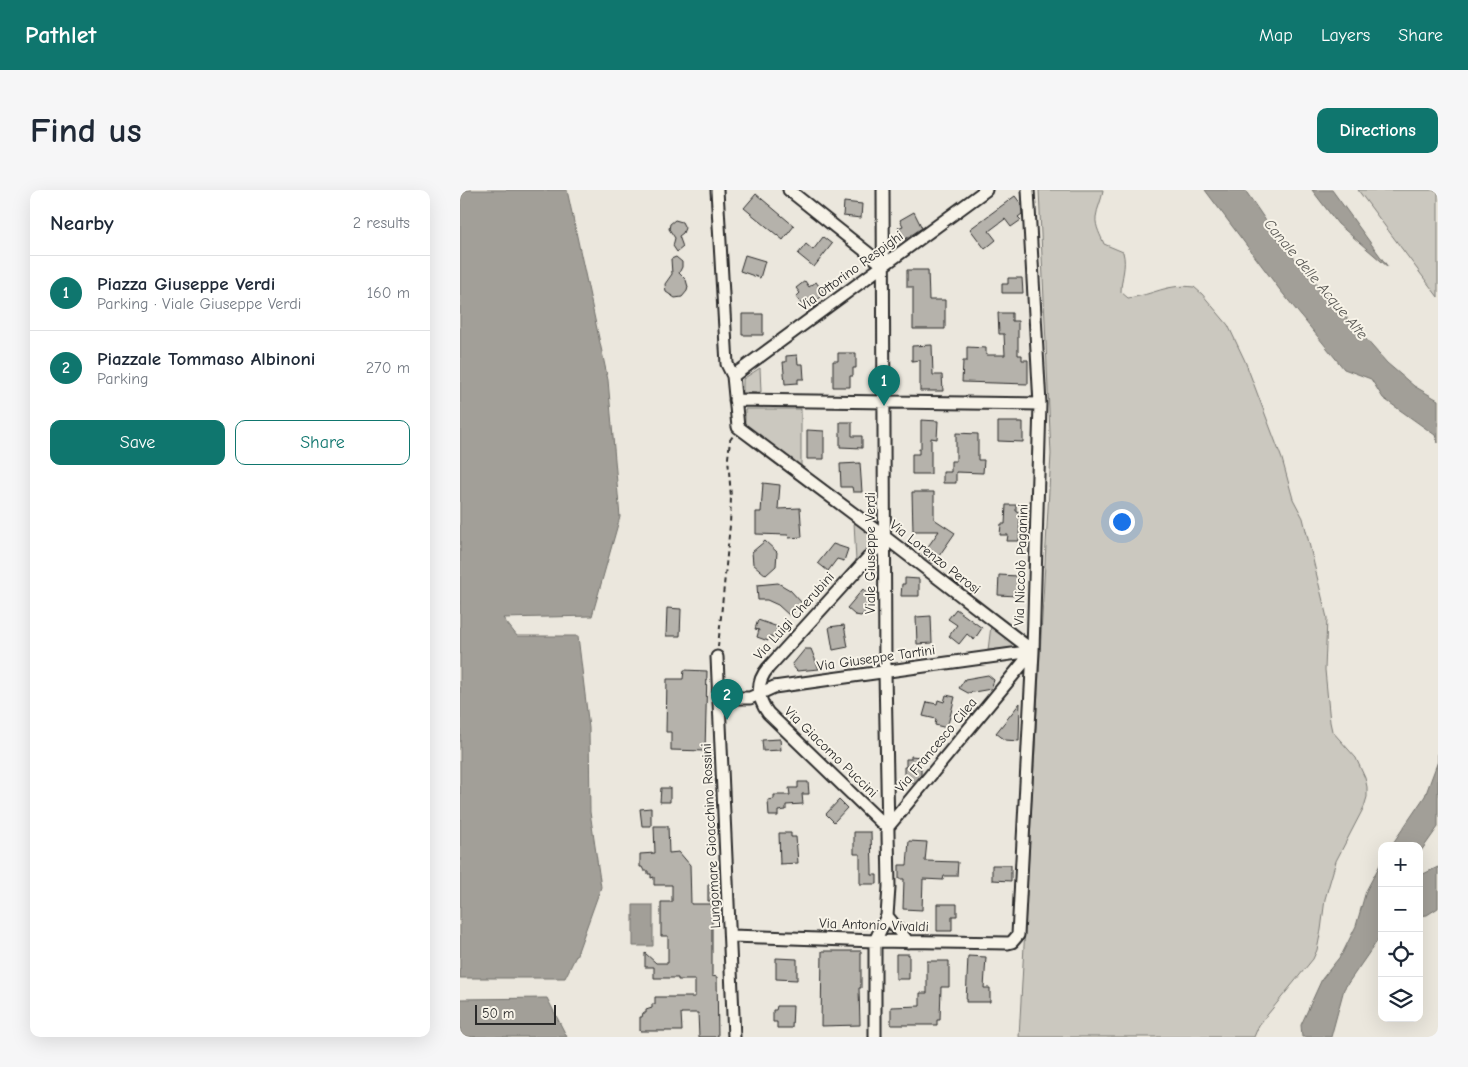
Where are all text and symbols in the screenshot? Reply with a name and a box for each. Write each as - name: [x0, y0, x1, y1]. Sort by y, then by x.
- text: Pathlet: [25, 21, 96, 49]
- text: Map: [1259, 25, 1293, 46]
- text: Layers: [1321, 25, 1370, 46]
- text: Share: [1398, 25, 1443, 46]
- button: Directions: [1317, 108, 1438, 153]
- text: Find us: [30, 110, 142, 151]
- text: Nearby: [50, 211, 114, 235]
- text: 2 results: [353, 214, 410, 232]
- water label: Canale delle Acque Alte: [1260, 215, 1372, 343]
- street label: Via Ottorino Respighi: [795, 227, 907, 315]
- text: Piazza Giuseppe Verdi: [97, 273, 275, 295]
- text: 1: [63, 284, 69, 302]
- text: 160 m: [367, 284, 410, 302]
- text: Parking · Viale Giuseppe Verdi: [97, 295, 301, 313]
- text: Piazzale Tommaso Albinoni: [97, 348, 315, 370]
- text: 2: [62, 359, 70, 377]
- text: 270 m: [366, 359, 410, 377]
- pin: 1: [868, 365, 900, 406]
- text: Parking: [97, 370, 149, 388]
- button: Save: [50, 420, 225, 465]
- button: Share: [235, 420, 410, 465]
- street label: Viale Giuseppe Verdi: [862, 492, 879, 614]
- street label: Via Niccolò Paganini: [1010, 504, 1032, 626]
- your location: [1109, 509, 1135, 535]
- street label: Via Lorenzo Perosi: [886, 516, 984, 598]
- street label: Via Luigi Cherubini: [750, 569, 838, 663]
- street label: Via Giuseppe Tartini: [816, 641, 936, 675]
- pin: 2: [711, 679, 743, 720]
- street label: Via Francesco Cilea: [891, 694, 981, 796]
- street label: Via Giacomo Puccini: [781, 703, 881, 801]
- street label: Lungomare Gioacchino Rossini: [698, 743, 724, 929]
- map controls: [1378, 842, 1423, 1022]
- button: +: [1378, 842, 1423, 887]
- button: −: [1378, 887, 1423, 932]
- street label: Via Antonio Vivaldi: [819, 915, 929, 935]
- button: locate: [1378, 932, 1423, 977]
- button: layers: [1378, 977, 1423, 1022]
- scale bar: [475, 1002, 556, 1025]
- text: 50 m: [482, 1005, 514, 1022]

